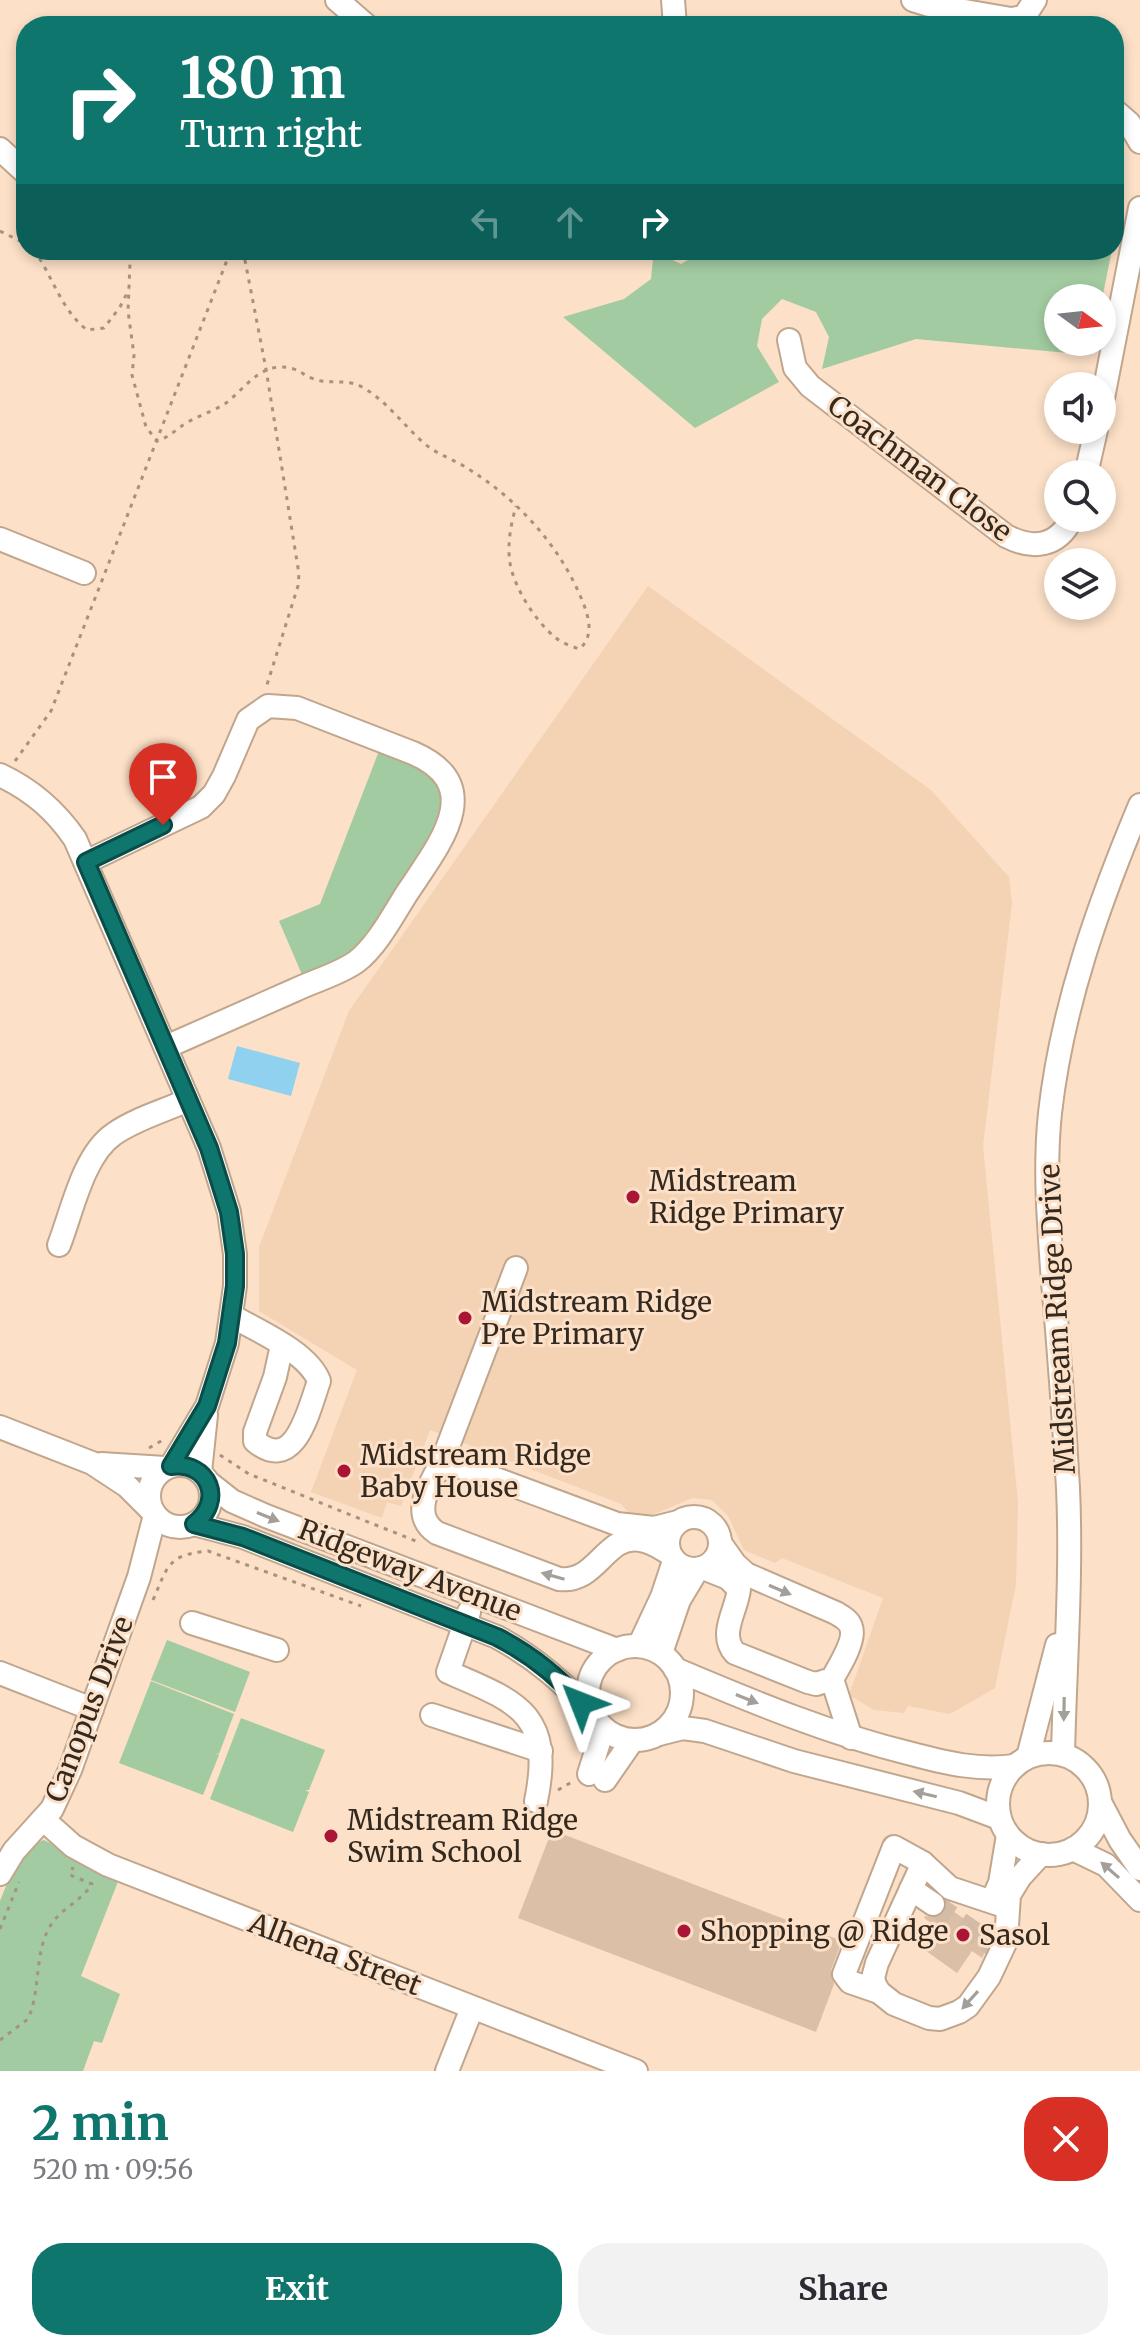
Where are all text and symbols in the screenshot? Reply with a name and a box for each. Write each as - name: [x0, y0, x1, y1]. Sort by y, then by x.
- text: 180 m: [180, 43, 345, 113]
- icon: right: [48, 48, 152, 152]
- text: Turn right: [180, 112, 362, 157]
- icon: left: [464, 200, 508, 244]
- icon: ahead: [548, 200, 592, 244]
- icon: right: [632, 200, 676, 244]
- north arrow: [1044, 284, 1116, 356]
- map controls: [1044, 284, 1116, 620]
- button: sound: [1044, 372, 1116, 444]
- street label: Coachman Close: [821, 387, 1019, 549]
- button: search: [1044, 460, 1116, 532]
- button: layers: [1044, 548, 1116, 620]
- pin: [129, 743, 197, 825]
- icon: arrive: [141, 755, 185, 799]
- place label: Midstream Ridge Primary: [649, 1163, 845, 1231]
- street label: Midstream Ridge Drive: [1031, 1163, 1083, 1475]
- marker: Midstream Ridge Primary: [624, 1188, 642, 1206]
- place label: Midstream Ridge Pre Primary: [481, 1284, 712, 1352]
- marker: Midstream Ridge Pre Primary: [456, 1309, 474, 1327]
- place label: Midstream Ridge Baby House: [360, 1437, 591, 1505]
- marker: Midstream Ridge Baby House: [335, 1462, 353, 1480]
- one-way arrow: [256, 1511, 280, 1524]
- street label: Ridgeway Avenue: [293, 1511, 527, 1629]
- one-way arrow: [540, 1569, 564, 1582]
- one-way arrow: [768, 1584, 791, 1597]
- street label: Canopus Drive: [37, 1611, 141, 1807]
- position arrow: [539, 1661, 623, 1745]
- one-way arrow: [735, 1693, 759, 1706]
- one-way arrow: [1057, 1697, 1070, 1722]
- one-way arrow: [912, 1788, 937, 1800]
- place label: Midstream Ridge Swim School: [347, 1802, 578, 1870]
- marker: Midstream Ridge Swim School: [322, 1827, 340, 1845]
- one-way arrow: [1100, 1862, 1120, 1879]
- street label: Alhena Street: [243, 1904, 427, 2003]
- place label: Shopping @ Ridge: [700, 1913, 948, 1949]
- place label: Sasol: [979, 1917, 1050, 1953]
- marker: Shopping @ Ridge: [675, 1922, 693, 1940]
- marker: Sasol: [954, 1926, 972, 1944]
- one-way arrow: [961, 1990, 979, 2010]
- text: 2 min: [32, 2093, 169, 2153]
- button: close: [1024, 2097, 1108, 2181]
- text: 520 m · 09:56: [32, 2153, 193, 2186]
- button: Exit: [32, 2243, 562, 2335]
- button: Share: [578, 2243, 1108, 2335]

